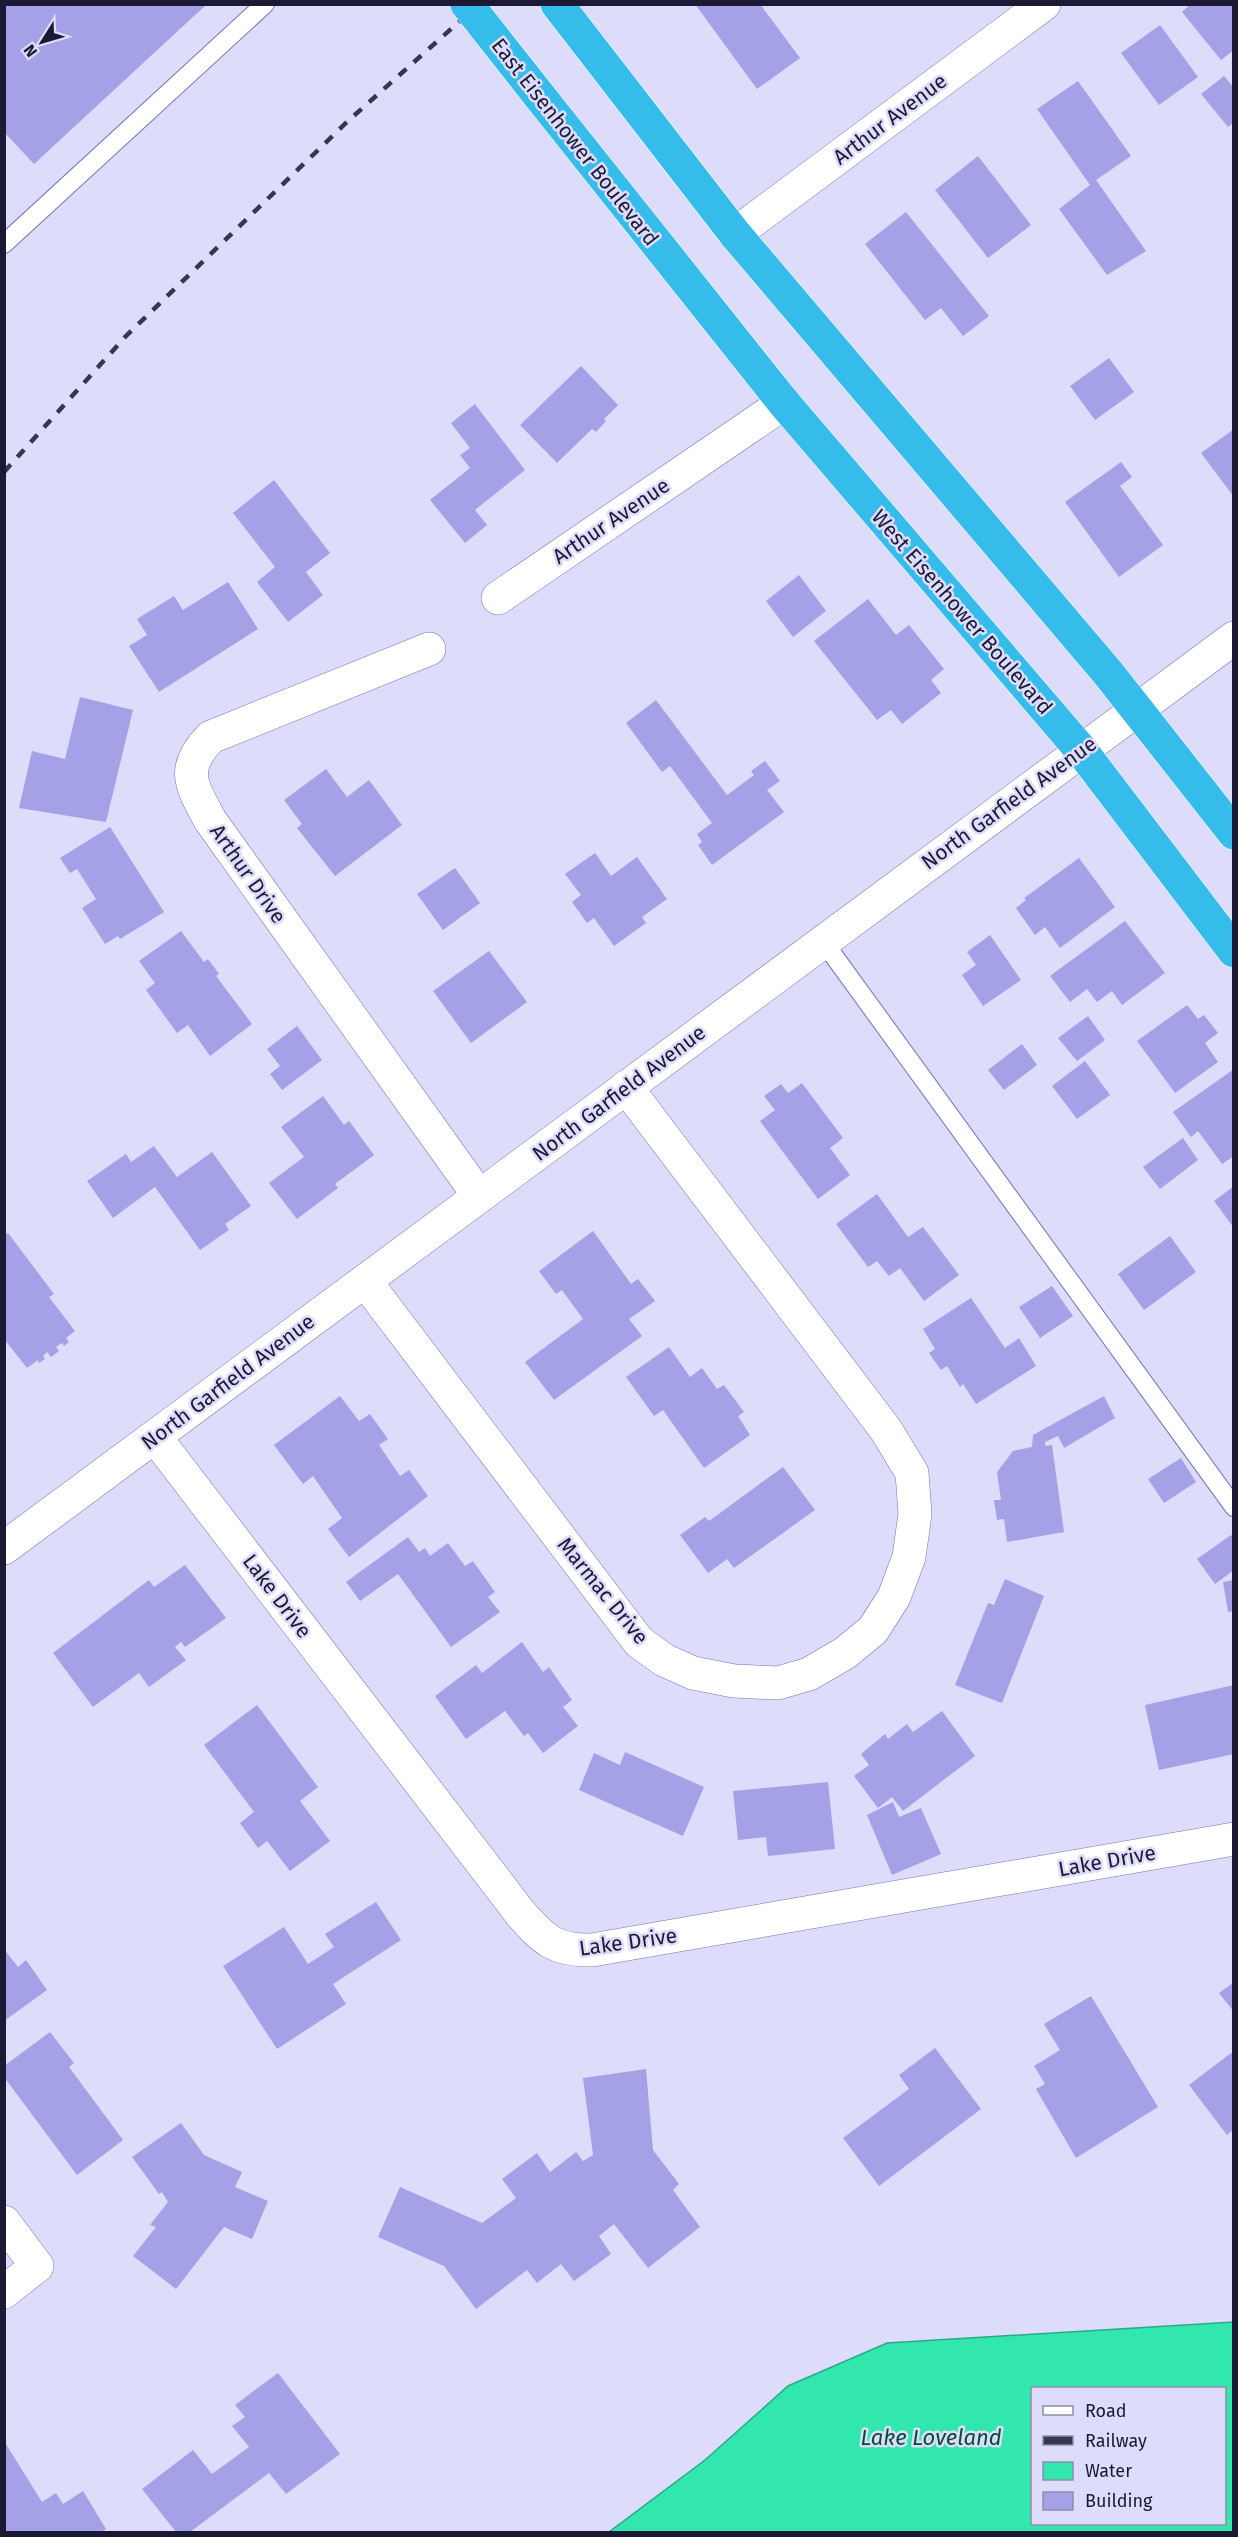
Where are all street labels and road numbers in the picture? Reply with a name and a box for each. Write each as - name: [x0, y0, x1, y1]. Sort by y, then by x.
- street label: East Eisenhower Boulevard: [486, 33, 664, 251]
- street label: Arthur Avenue: [828, 68, 952, 170]
- street label: Arthur Avenue: [548, 472, 674, 570]
- street label: West Eisenhower Boulevard: [866, 504, 1058, 720]
- street label: North Garfield Avenue: [916, 731, 1102, 875]
- street label: Arthur Drive: [204, 819, 292, 929]
- street label: North Garfield Avenue: [527, 1019, 711, 1167]
- street label: North Garfield Avenue: [136, 1308, 320, 1456]
- street label: Marmac Drive: [552, 1532, 654, 1650]
- street label: Lake Drive: [237, 1549, 317, 1643]
- street label: Lake Drive: [1056, 1840, 1158, 1882]
- street label: Lake Drive: [577, 1922, 679, 1962]

